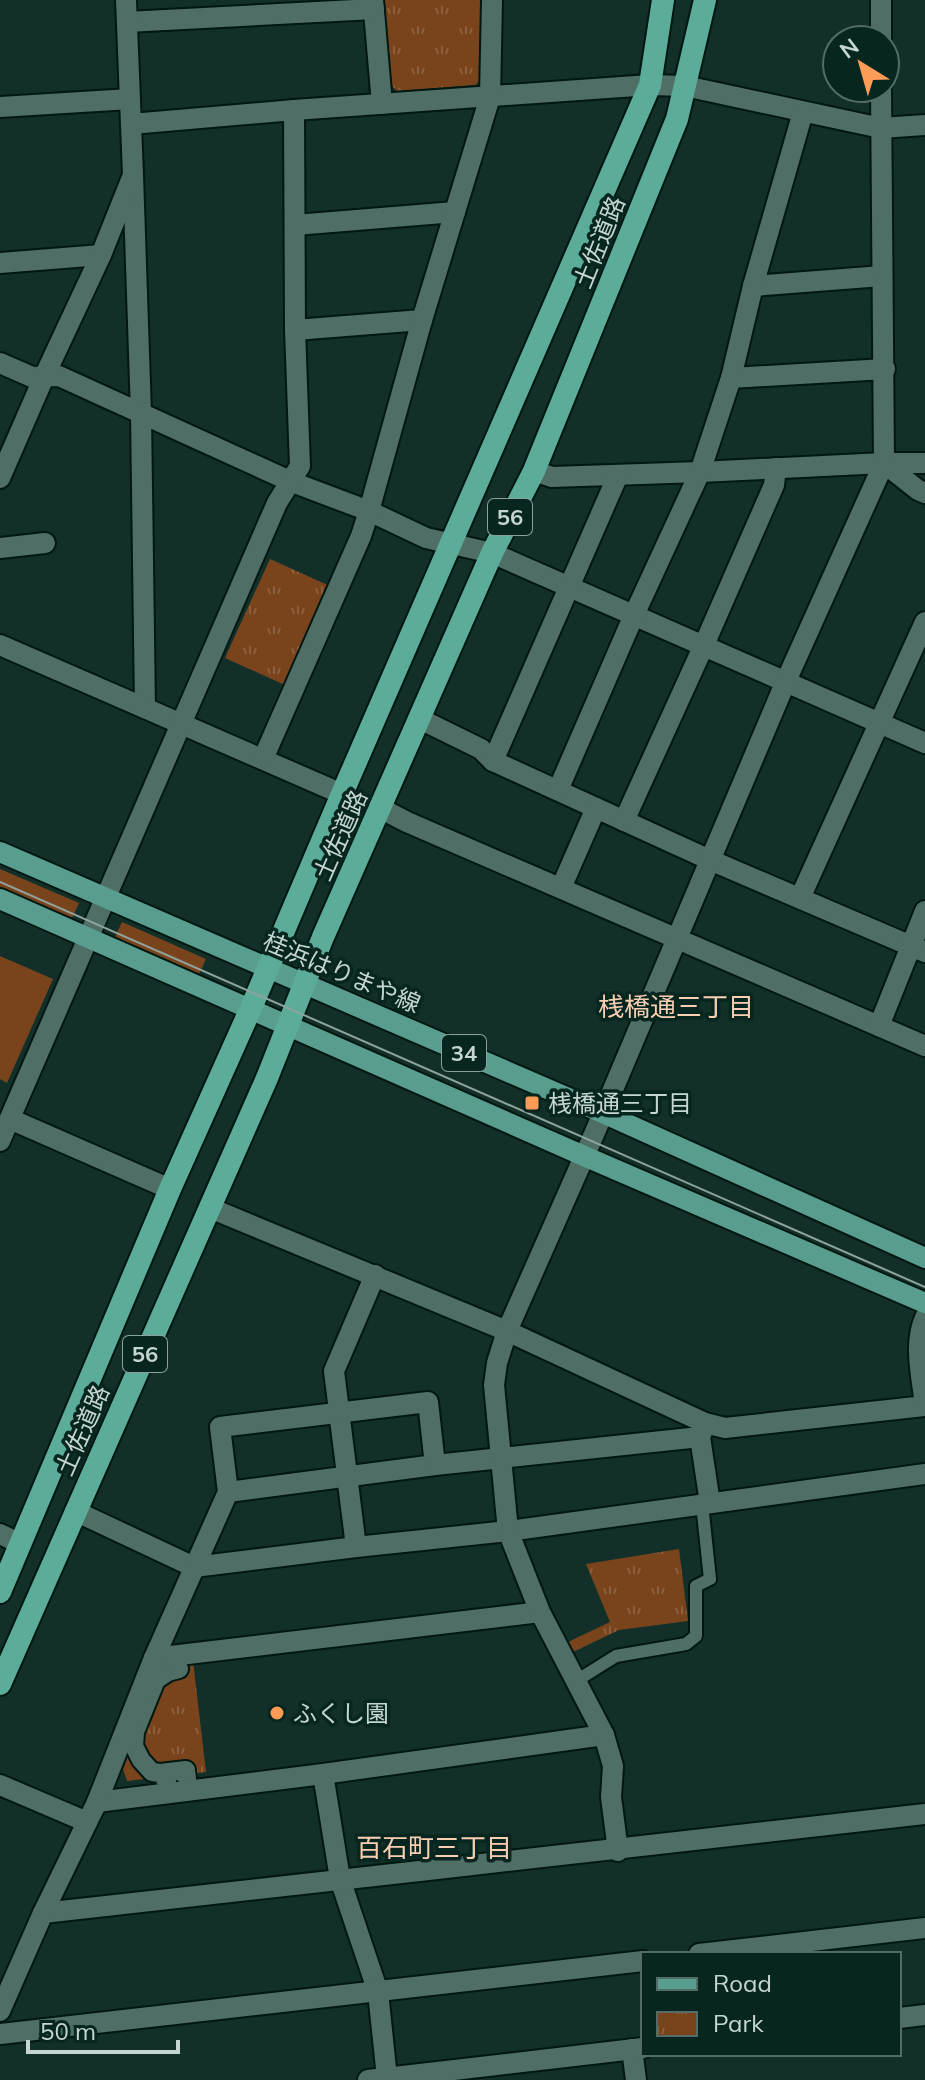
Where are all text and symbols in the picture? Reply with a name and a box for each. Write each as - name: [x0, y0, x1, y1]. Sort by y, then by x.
- north arrow: [821, 24, 901, 104]
- text: N: [834, 32, 864, 64]
- street label: 土佐道路: [567, 192, 631, 292]
- road number: 56: [488, 499, 532, 535]
- street label: 土佐道路: [307, 785, 373, 885]
- street label: 桂浜はりまや線: [259, 925, 425, 1019]
- district label: 桟橋通三丁目: [598, 990, 754, 1023]
- road number: 34: [442, 1035, 486, 1071]
- place label: 桟橋通三丁目: [548, 1088, 692, 1118]
- marker: 桟橋通三丁目: [523, 1094, 541, 1112]
- road number: 56: [123, 1336, 167, 1372]
- street label: 土佐道路: [49, 1380, 115, 1480]
- place label: ふくし園: [293, 1698, 389, 1728]
- marker: ふくし園: [268, 1704, 286, 1722]
- district label: 百石町三丁目: [356, 1831, 512, 1864]
- legend: [641, 1952, 901, 2056]
- text: Road: [713, 1968, 772, 1998]
- scale bar: [28, 2004, 178, 2054]
- text: Park: [713, 2008, 764, 2038]
- text: 50 m: [40, 2016, 96, 2046]

